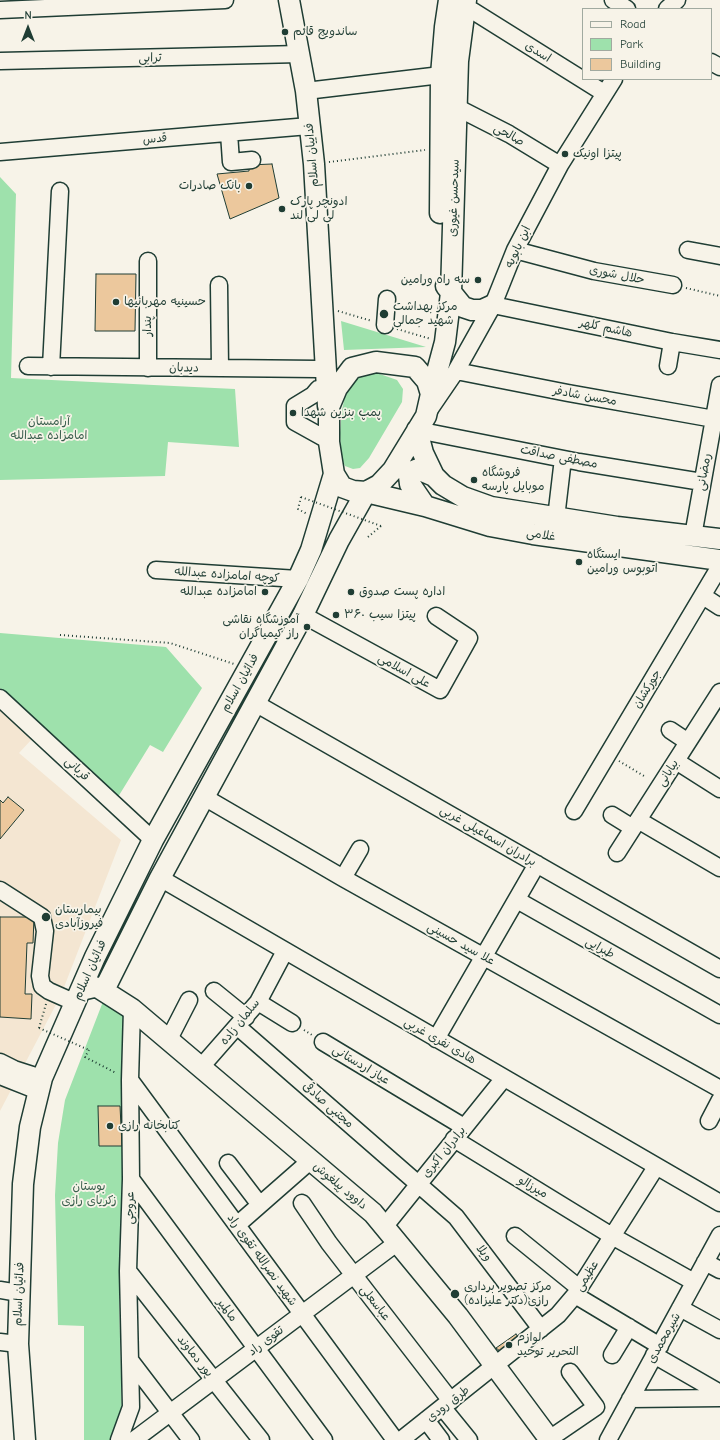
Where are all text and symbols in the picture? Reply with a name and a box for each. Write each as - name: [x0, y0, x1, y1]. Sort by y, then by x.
- north arrow: [8, 8, 48, 48]
- legend: [582, 8, 712, 80]
- text: N: [24, 9, 32, 22]
- text: Road: [620, 17, 646, 31]
- place label: ساندویچ قائم: [293, 25, 357, 39]
- marker: ساندویچ قائم: [280, 27, 290, 37]
- text: Park: [620, 37, 643, 51]
- street label: اسدی: [522, 38, 554, 66]
- street label: ترابی: [138, 51, 162, 65]
- text: Building: [620, 57, 661, 71]
- street label: صالحی: [491, 121, 527, 149]
- street label: فداییان اسلام: [302, 122, 322, 188]
- street label: قدس: [142, 131, 168, 147]
- place label: پیتزا اونیک: [573, 147, 622, 161]
- marker: پیتزا اونیک: [560, 149, 570, 159]
- street label: سیدحسن غیوری: [445, 159, 463, 237]
- place label: بانک صادرات: [179, 179, 241, 193]
- marker: بانک صادرات: [244, 181, 254, 191]
- place label: ادونچر پارک لی لی لند: [290, 195, 347, 223]
- marker: ادونچر پارک لی لی لند: [277, 204, 287, 214]
- street label: ابن بابویه: [502, 224, 534, 270]
- street label: حلال شوری: [588, 263, 646, 287]
- place label: سه راه ورامین: [401, 273, 470, 287]
- marker: سه راه ورامین: [473, 275, 483, 285]
- place label: حسینیه مهربانیها: [124, 295, 206, 309]
- marker: حسینیه مهربانیها: [111, 297, 121, 307]
- place label: مرکز بهداشت شهید جمالی: [393, 300, 458, 328]
- marker: مرکز بهداشت شهید جمالی: [378, 308, 390, 320]
- street label: هاشم کلهر: [578, 315, 634, 341]
- street label: پندار: [141, 316, 155, 336]
- street label: دیدبان: [169, 361, 199, 375]
- street label: محسن شادفر: [552, 383, 618, 409]
- place label: پمپ بنزین شهدا: [301, 406, 381, 420]
- marker: پمپ بنزین شهدا: [288, 408, 298, 418]
- park label: آرامستان امامزاده عبدالله: [11, 415, 87, 443]
- street label: مصطفی صداقت: [519, 442, 599, 472]
- street label: رمضانی: [694, 452, 714, 492]
- place label: فروشگاه موبایل پارسه: [482, 466, 544, 494]
- marker: فروشگاه موبایل پارسه: [469, 475, 479, 485]
- street label: غلامی: [525, 526, 557, 544]
- place label: ایستگاه اتوبوس ورامین: [587, 548, 658, 576]
- marker: ایستگاه اتوبوس ورامین: [574, 557, 584, 567]
- street label: کوچه امامزاده عبدالله: [174, 564, 280, 586]
- place label: امامزاده عبدالله: [180, 585, 257, 599]
- place label: اداره پست صدوق: [359, 585, 445, 599]
- marker: امامزاده عبدالله: [260, 587, 270, 597]
- marker: اداره پست صدوق: [346, 587, 356, 597]
- place label: پیتزا سیب ۳۶۰: [344, 608, 416, 622]
- marker: پیتزا سیب ۳۶۰: [331, 610, 341, 620]
- place label: آموزشگاه نقاشی راز کیمیاگران: [222, 613, 299, 641]
- marker: آموزشگاه نقاشی راز کیمیاگران: [302, 622, 312, 632]
- street label: فدائیان اسلام: [218, 651, 262, 715]
- street label: علی اسلامی: [375, 651, 433, 691]
- street label: جورکشان: [630, 667, 664, 711]
- street label: قربانی: [62, 754, 92, 784]
- street label: بیابانی: [654, 757, 682, 789]
- street label: برادران اسماعیلی غربی: [437, 803, 539, 869]
- place label: بیمارستان فیروزآبادی: [55, 903, 103, 931]
- marker: بیمارستان فیروزآبادی: [40, 911, 52, 923]
- street label: علا سید حسینی: [425, 920, 497, 968]
- street label: طبرایی: [583, 934, 617, 962]
- street label: فدائیان اسلام: [70, 938, 110, 1002]
- street label: سلمان زاده: [217, 996, 263, 1048]
- street label: هادی نفری غربی: [402, 1015, 478, 1067]
- street label: عیاز اردستانی: [330, 1042, 392, 1088]
- street label: مجتبی صادقی: [299, 1079, 357, 1131]
- place label: کتابخانه رازی: [118, 1119, 180, 1133]
- marker: کتابخانه رازی: [105, 1121, 115, 1131]
- street label: برادران اکبری: [419, 1123, 469, 1181]
- street label: داوود پیلغوش: [310, 1159, 370, 1213]
- street label: میرزالو: [516, 1173, 550, 1201]
- park label: بوستان زکریای رازی: [62, 1180, 116, 1208]
- street label: عروجی: [123, 1191, 137, 1225]
- street label: شهید نصرالله تقوی راد: [224, 1211, 300, 1309]
- street label: ویلا: [473, 1242, 495, 1264]
- street label: عظیمی: [572, 1258, 602, 1294]
- street label: فدائیان اسلام: [11, 1262, 27, 1326]
- place label: مرکز تصویر برداری رازی(دکتر علیزاده): [464, 1280, 551, 1308]
- street label: عباسعلی: [357, 1282, 393, 1324]
- marker: مرکز تصویر برداری رازی(دکتر علیزاده): [449, 1288, 461, 1300]
- street label: مالمیر: [214, 1295, 240, 1325]
- street label: شیرمحمدی: [644, 1310, 684, 1366]
- street label: تقوی راد: [245, 1323, 287, 1359]
- place label: لوازم التحریر توحید: [517, 1331, 579, 1359]
- street label: پور دماوند: [174, 1332, 216, 1380]
- marker: لوازم التحریر توحید: [504, 1340, 514, 1350]
- street label: طرق رودی: [424, 1383, 472, 1425]

